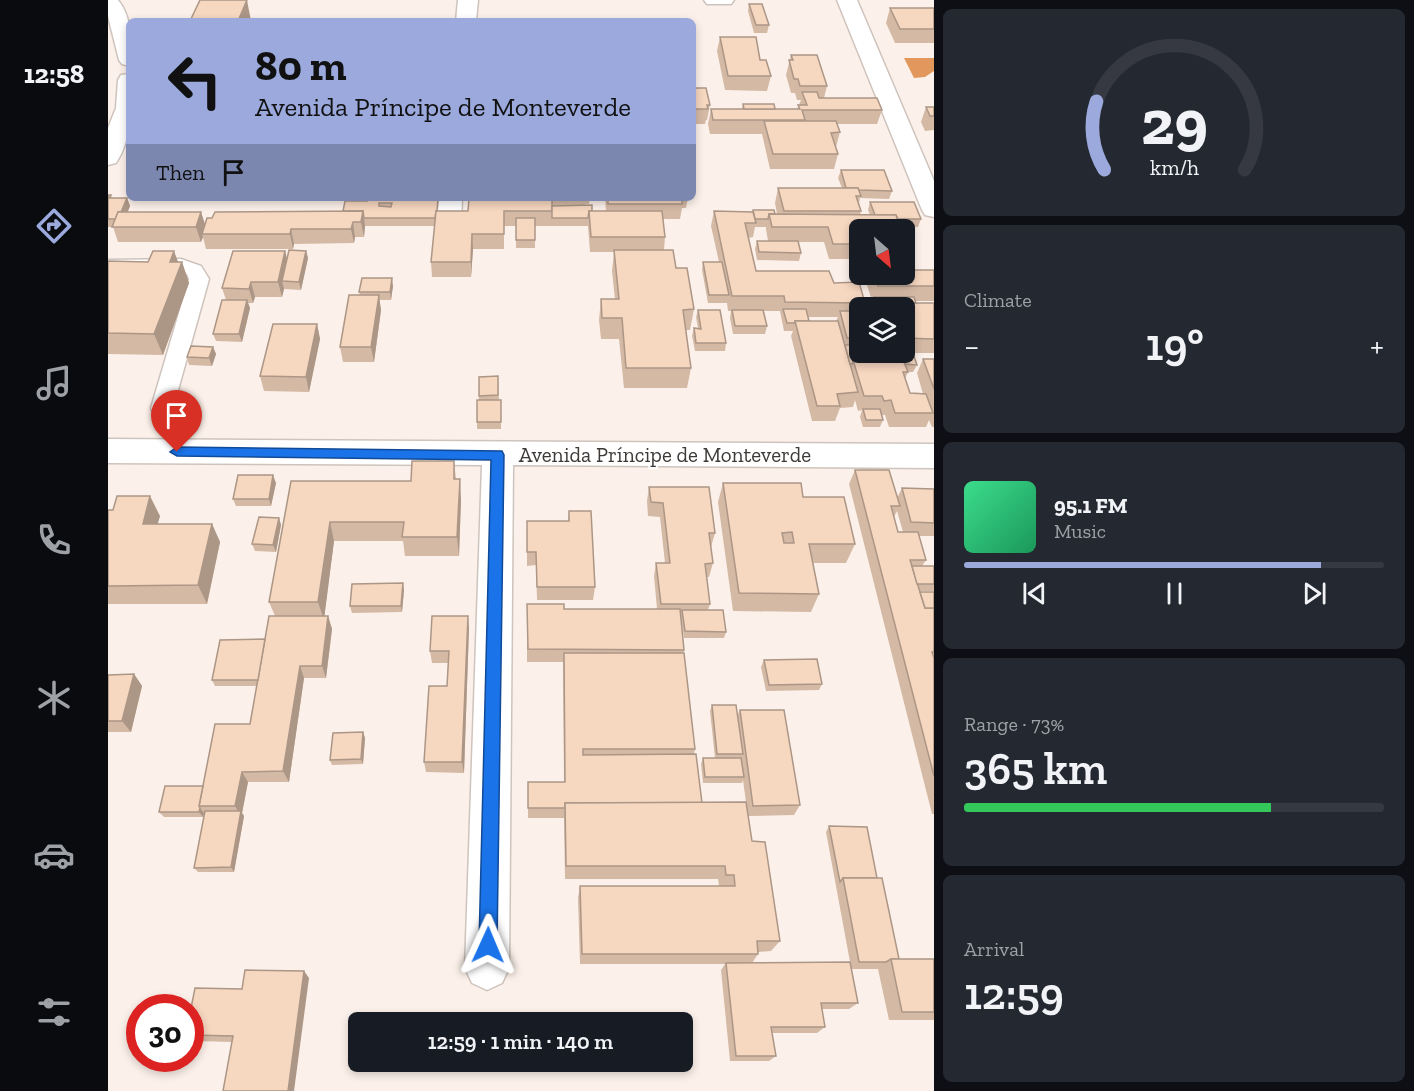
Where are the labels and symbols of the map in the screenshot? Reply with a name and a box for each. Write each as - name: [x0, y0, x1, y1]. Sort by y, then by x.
- north arrow: [849, 219, 915, 285]
- pin: [151, 390, 202, 452]
- street label: Avenida Príncipe de Monteverde: [519, 442, 811, 467]
- position arrow: [456, 913, 520, 977]
- speed limit sign: 30: [126, 994, 204, 1072]

